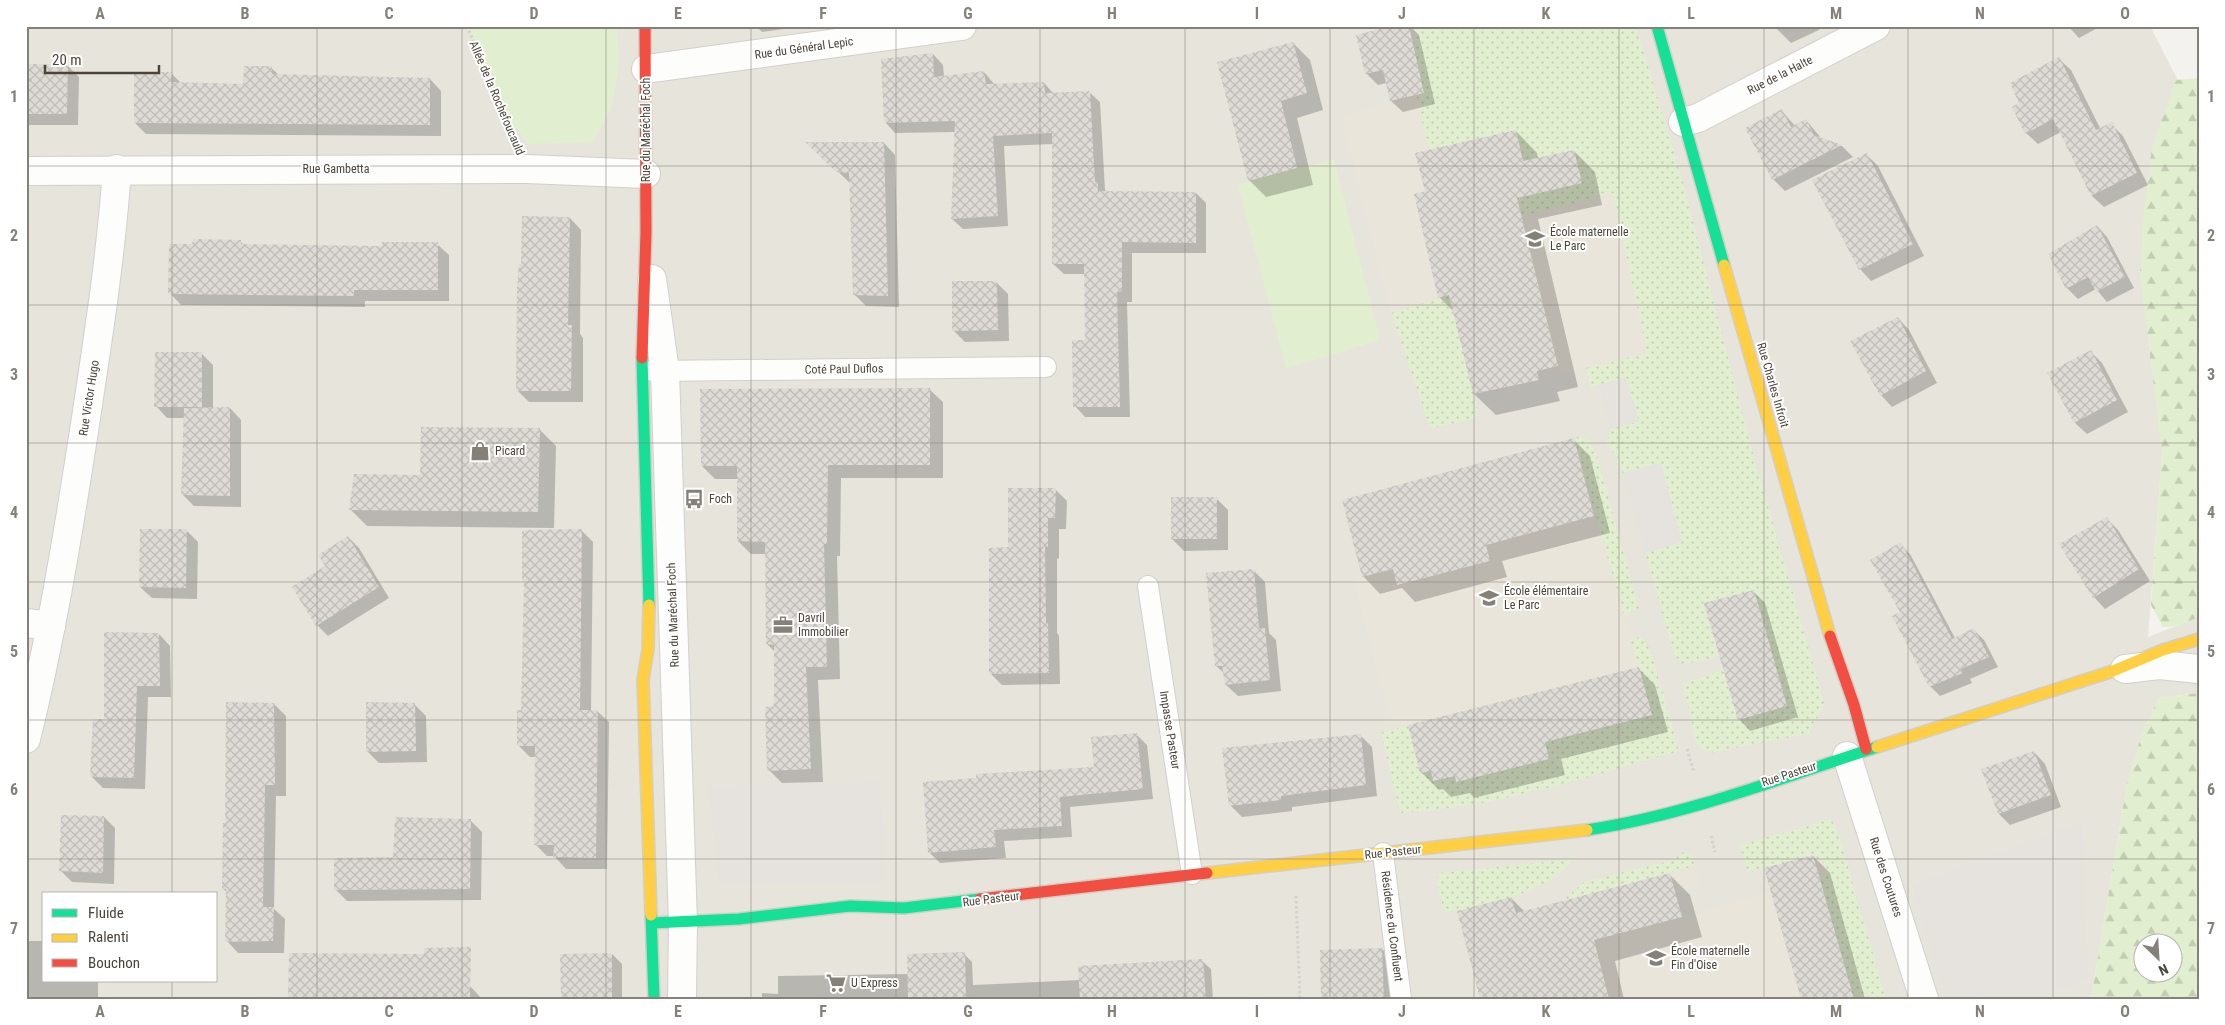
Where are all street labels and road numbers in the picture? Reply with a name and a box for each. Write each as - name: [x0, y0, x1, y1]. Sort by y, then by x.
- street label: Rue du Général Lepic: [754, 34, 855, 62]
- street label: Allée de la Rochefoucauld: [467, 39, 527, 157]
- street label: Rue de la Halte: [1745, 52, 1815, 97]
- street label: Rue du Maréchal Foch: [639, 77, 653, 182]
- street label: Rue Gambetta: [303, 162, 370, 176]
- street label: Rue Charles Infroit: [1754, 341, 1792, 429]
- street label: Rue Victor Hugo: [76, 359, 102, 437]
- street label: Coté Paul Duflos: [805, 361, 883, 377]
- street label: Rue du Maréchal Foch: [664, 562, 682, 668]
- street label: Impasse Pasteur: [1157, 690, 1183, 771]
- street label: Rue Pasteur: [1760, 758, 1819, 789]
- street label: Rue des Coutures: [1867, 835, 1905, 919]
- street label: Rue Pasteur: [1364, 842, 1422, 862]
- street label: Résidence du Confluent: [1378, 870, 1406, 983]
- street label: Rue Pasteur: [962, 889, 1020, 909]

